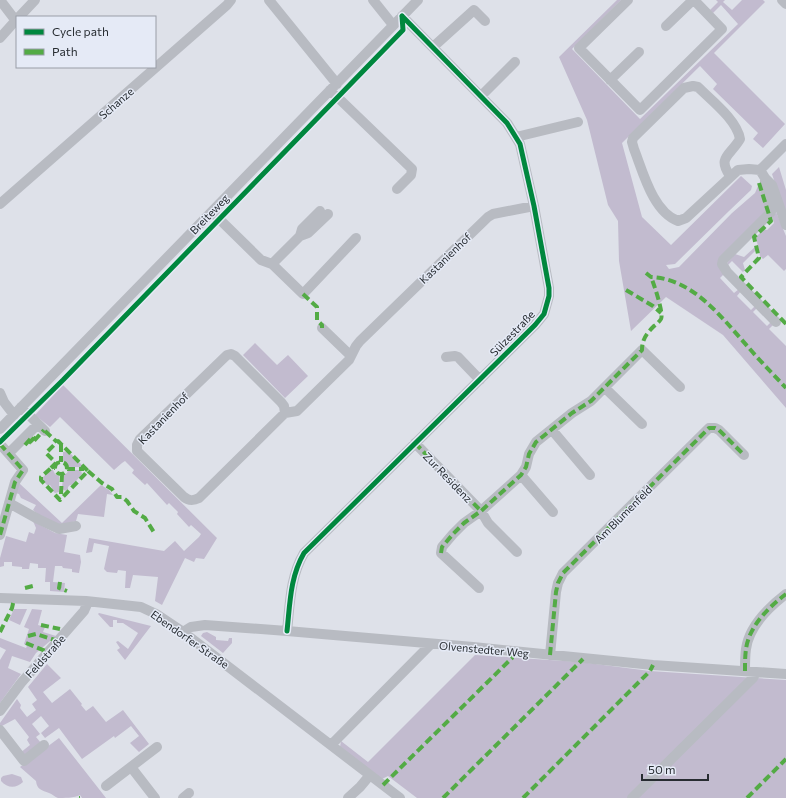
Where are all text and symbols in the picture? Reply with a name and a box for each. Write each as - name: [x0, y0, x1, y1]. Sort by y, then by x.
- legend: [16, 16, 156, 68]
- text: Cycle path: [52, 24, 109, 38]
- text: Path: [52, 44, 78, 58]
- street label: Schanze: [96, 84, 136, 122]
- street label: Breiteweg: [187, 191, 231, 237]
- street label: Kastanienhof: [416, 230, 474, 286]
- street label: Sülzestraße: [487, 307, 537, 359]
- street label: Kastanienhof: [135, 389, 191, 447]
- street label: Zur Residenz: [421, 449, 475, 505]
- street label: Am Blumenfeld: [592, 483, 654, 545]
- street label: Ebendorfer Straße: [149, 607, 232, 671]
- street label: Feldstraße: [22, 632, 68, 680]
- street label: Olvenstedter Weg: [439, 639, 529, 659]
- scale bar: [642, 756, 708, 782]
- text: 50 m: [648, 762, 676, 776]

